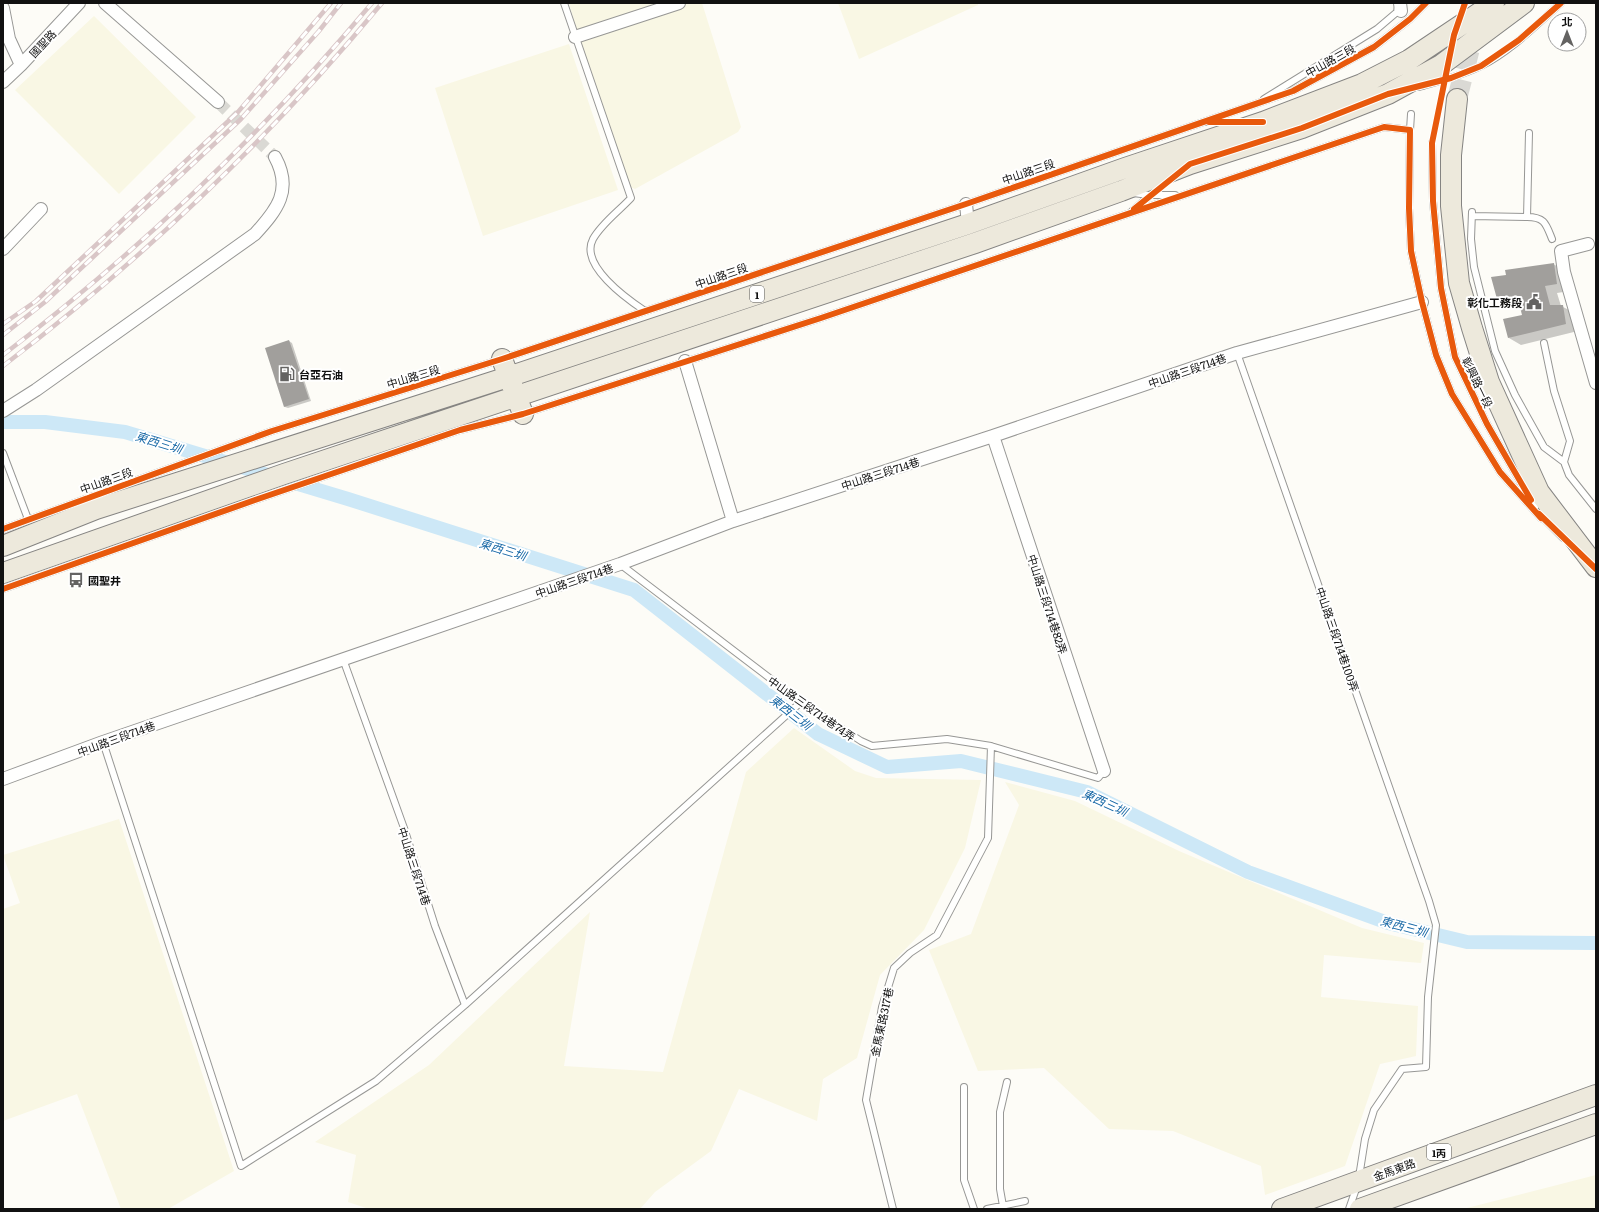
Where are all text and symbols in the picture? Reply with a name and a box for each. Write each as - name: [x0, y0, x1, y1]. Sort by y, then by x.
- north arrow: [1547, 12, 1587, 52]
- text: 北: [1562, 13, 1573, 29]
- street label: 國聖路: [25, 25, 59, 61]
- street label: 中山路三段: [1302, 40, 1358, 80]
- street label: 中山路三段: [999, 154, 1057, 188]
- street label: 中山路三段: [692, 258, 750, 292]
- road number: 1: [750, 286, 764, 302]
- public building icon: 彰化工務段: [1525, 293, 1543, 311]
- place label: 彰化工務段: [1467, 294, 1522, 310]
- street label: 中山路三段714巷: [1146, 349, 1228, 391]
- street label: 彰興路一段: [1459, 354, 1497, 410]
- street label: 中山路三段: [384, 360, 442, 392]
- fuel station icon: 台亞石油: [278, 365, 296, 383]
- place label: 台亞石油: [299, 366, 343, 382]
- water label: 東西三圳: [133, 426, 186, 458]
- street label: 中山路三段714巷: [839, 453, 921, 493]
- street label: 中山路三段: [77, 463, 135, 497]
- water label: 東西三圳: [477, 533, 530, 565]
- street label: 中山路三段714巷82弄: [1024, 552, 1072, 656]
- street label: 中山路三段714巷: [533, 559, 615, 601]
- bus stop icon: 國聖井: [67, 571, 85, 589]
- place label: 國聖井: [88, 572, 121, 588]
- street label: 中山路三段714巷100弄: [1313, 584, 1363, 694]
- street label: 中山路三段714巷74弄: [765, 672, 859, 744]
- water label: 東西三圳: [767, 690, 817, 735]
- street label: 中山路三段714巷: [75, 717, 157, 759]
- water label: 東西三圳: [1079, 784, 1132, 821]
- street label: 中山路三段714巷: [395, 825, 435, 907]
- water label: 東西三圳: [1378, 911, 1431, 941]
- street label: 金馬東路317巷: [866, 986, 896, 1058]
- road number: 1丙: [1427, 1144, 1451, 1160]
- street label: 金馬東路: [1371, 1154, 1417, 1184]

